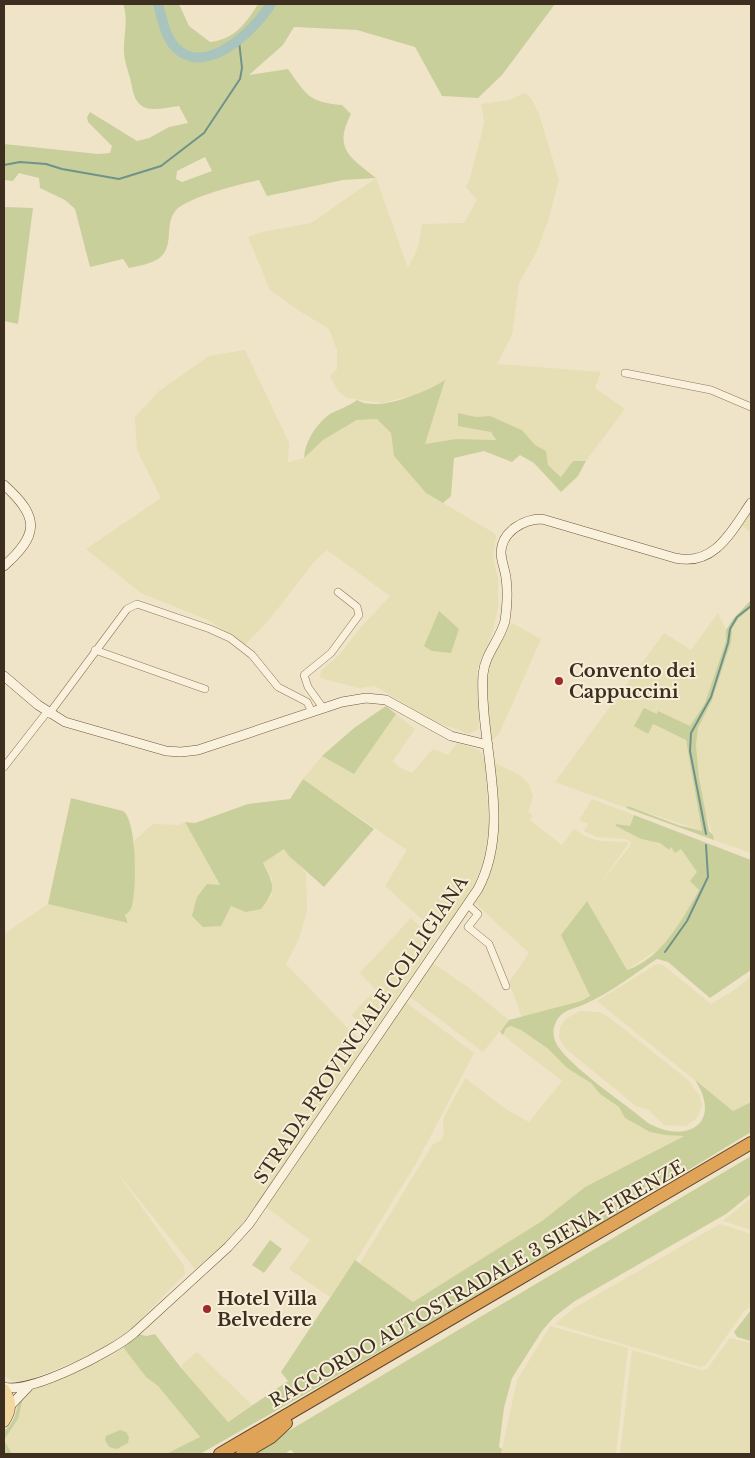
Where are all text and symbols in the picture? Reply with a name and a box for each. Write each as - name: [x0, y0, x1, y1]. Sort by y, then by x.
- place label: Convento dei Cappuccini: [569, 660, 696, 703]
- marker: Convento dei Cappuccini: [553, 675, 565, 687]
- street label: STRADA PROVINCIALE COLLIGIANA: [249, 871, 473, 1188]
- street label: RACCORDO AUTOSTRADALE 3 SIENA-FIRENZE: [266, 1156, 688, 1412]
- place label: Hotel Villa Belvedere: [217, 1288, 318, 1331]
- marker: Hotel Villa Belvedere: [201, 1303, 213, 1315]

